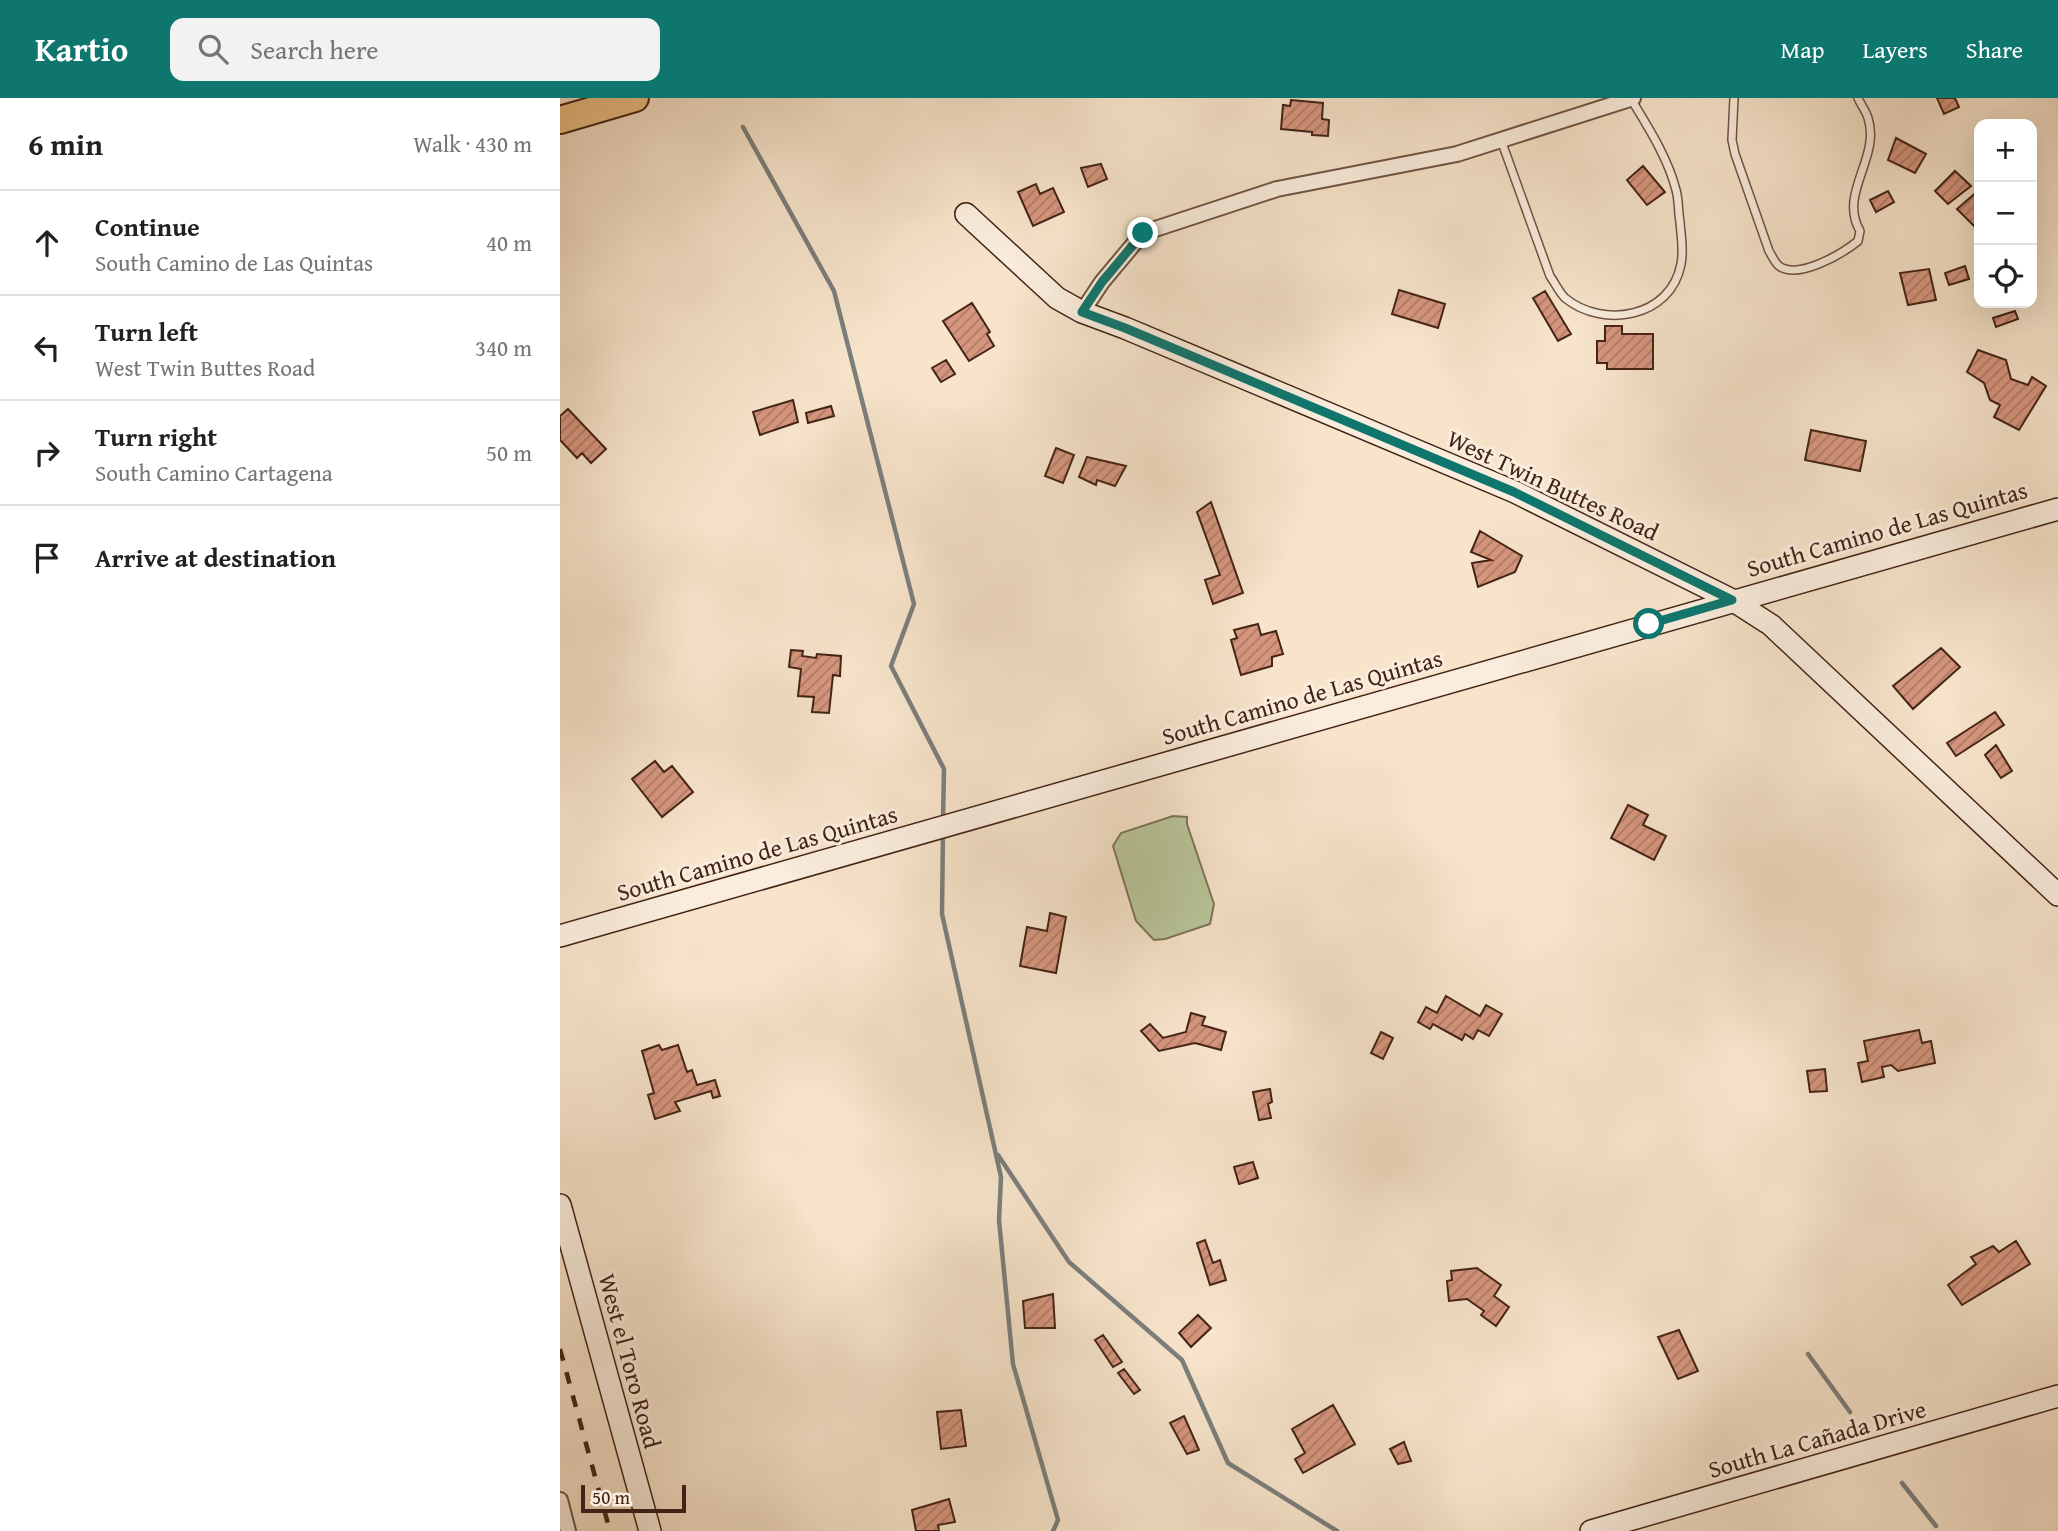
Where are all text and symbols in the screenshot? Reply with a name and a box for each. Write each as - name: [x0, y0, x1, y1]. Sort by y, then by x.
- search box: [170, 18, 660, 81]
- text: Kartio: [35, 25, 128, 73]
- icon: search: [194, 30, 232, 68]
- text: Search here: [250, 30, 379, 69]
- text: Map: [1781, 32, 1824, 67]
- text: Layers: [1862, 32, 1928, 67]
- text: Share: [1966, 32, 2023, 67]
- map controls: [1974, 119, 2037, 308]
- button: +: [1974, 119, 2037, 182]
- text: 6 min: [28, 122, 103, 166]
- text: Walk · 430 m: [413, 127, 532, 160]
- button: −: [1974, 182, 2037, 245]
- text: Continue: [95, 207, 200, 246]
- route end: [1127, 217, 1158, 248]
- icon: ahead: [28, 224, 66, 262]
- text: 40 m: [486, 226, 532, 259]
- button: locate: [1974, 245, 2037, 308]
- text: South Camino de Las Quintas: [95, 246, 373, 279]
- text: Turn left: [95, 312, 198, 351]
- icon: left: [28, 329, 66, 367]
- text: 340 m: [475, 331, 532, 364]
- text: West Twin Buttes Road: [95, 351, 315, 384]
- text: Turn right: [95, 417, 217, 456]
- street label: West Twin Buttes Road: [1441, 421, 1665, 550]
- icon: right: [28, 434, 66, 472]
- text: 50 m: [486, 436, 532, 469]
- text: South Camino Cartagena: [95, 456, 333, 489]
- street label: South Camino de Las Quintas: [1743, 472, 2031, 586]
- text: Arrive at destination: [95, 538, 336, 577]
- icon: arrive: [28, 539, 66, 577]
- route start: [1633, 608, 1664, 639]
- street label: South Camino de Las Quintas: [1158, 640, 1446, 754]
- street label: South Camino de Las Quintas: [613, 796, 901, 910]
- street label: West el Toro Road: [590, 1270, 670, 1452]
- street label: South La Cañada Drive: [1704, 1391, 1930, 1487]
- scale bar: [581, 1482, 686, 1514]
- text: 50 m: [592, 1483, 630, 1511]

